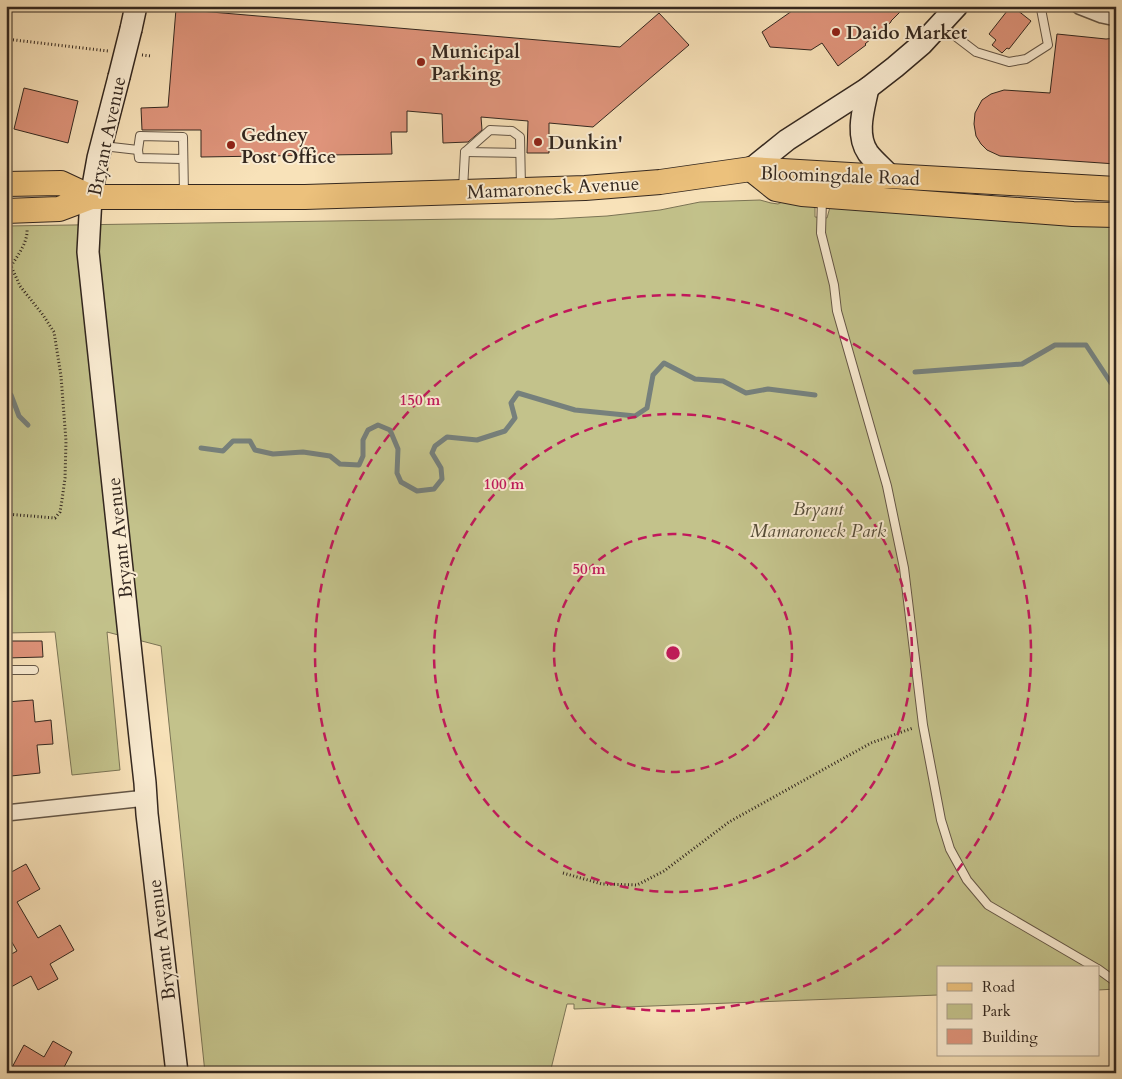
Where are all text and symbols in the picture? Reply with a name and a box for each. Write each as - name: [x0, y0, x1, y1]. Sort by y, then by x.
- place label: Daido Market: [846, 20, 968, 46]
- marker: Daido Market: [830, 26, 842, 38]
- place label: Municipal Parking: [431, 39, 520, 87]
- marker: Municipal Parking: [415, 56, 427, 68]
- street label: Bryant Avenue: [82, 74, 132, 198]
- place label: Gedney Post Office: [241, 122, 336, 170]
- place label: Dunkin': [548, 130, 623, 156]
- marker: Dunkin': [532, 136, 544, 148]
- marker: Gedney Post Office: [225, 139, 237, 151]
- street label: Bloomingdale Road: [760, 160, 920, 192]
- street label: Mamaroneck Avenue: [466, 171, 640, 205]
- text: 150 m: [400, 390, 441, 410]
- text: 100 m: [484, 474, 525, 494]
- street label: Bryant Avenue: [101, 476, 139, 600]
- park label: Bryant Mamaroneck Park: [750, 496, 887, 544]
- text: 50 m: [572, 559, 606, 579]
- centre of rings: [664, 644, 682, 662]
- street label: Bryant Avenue: [142, 878, 182, 1002]
- legend: [937, 966, 1100, 1056]
- text: Road: [982, 977, 1015, 997]
- text: Park: [982, 1001, 1011, 1021]
- text: Building: [982, 1027, 1038, 1047]

